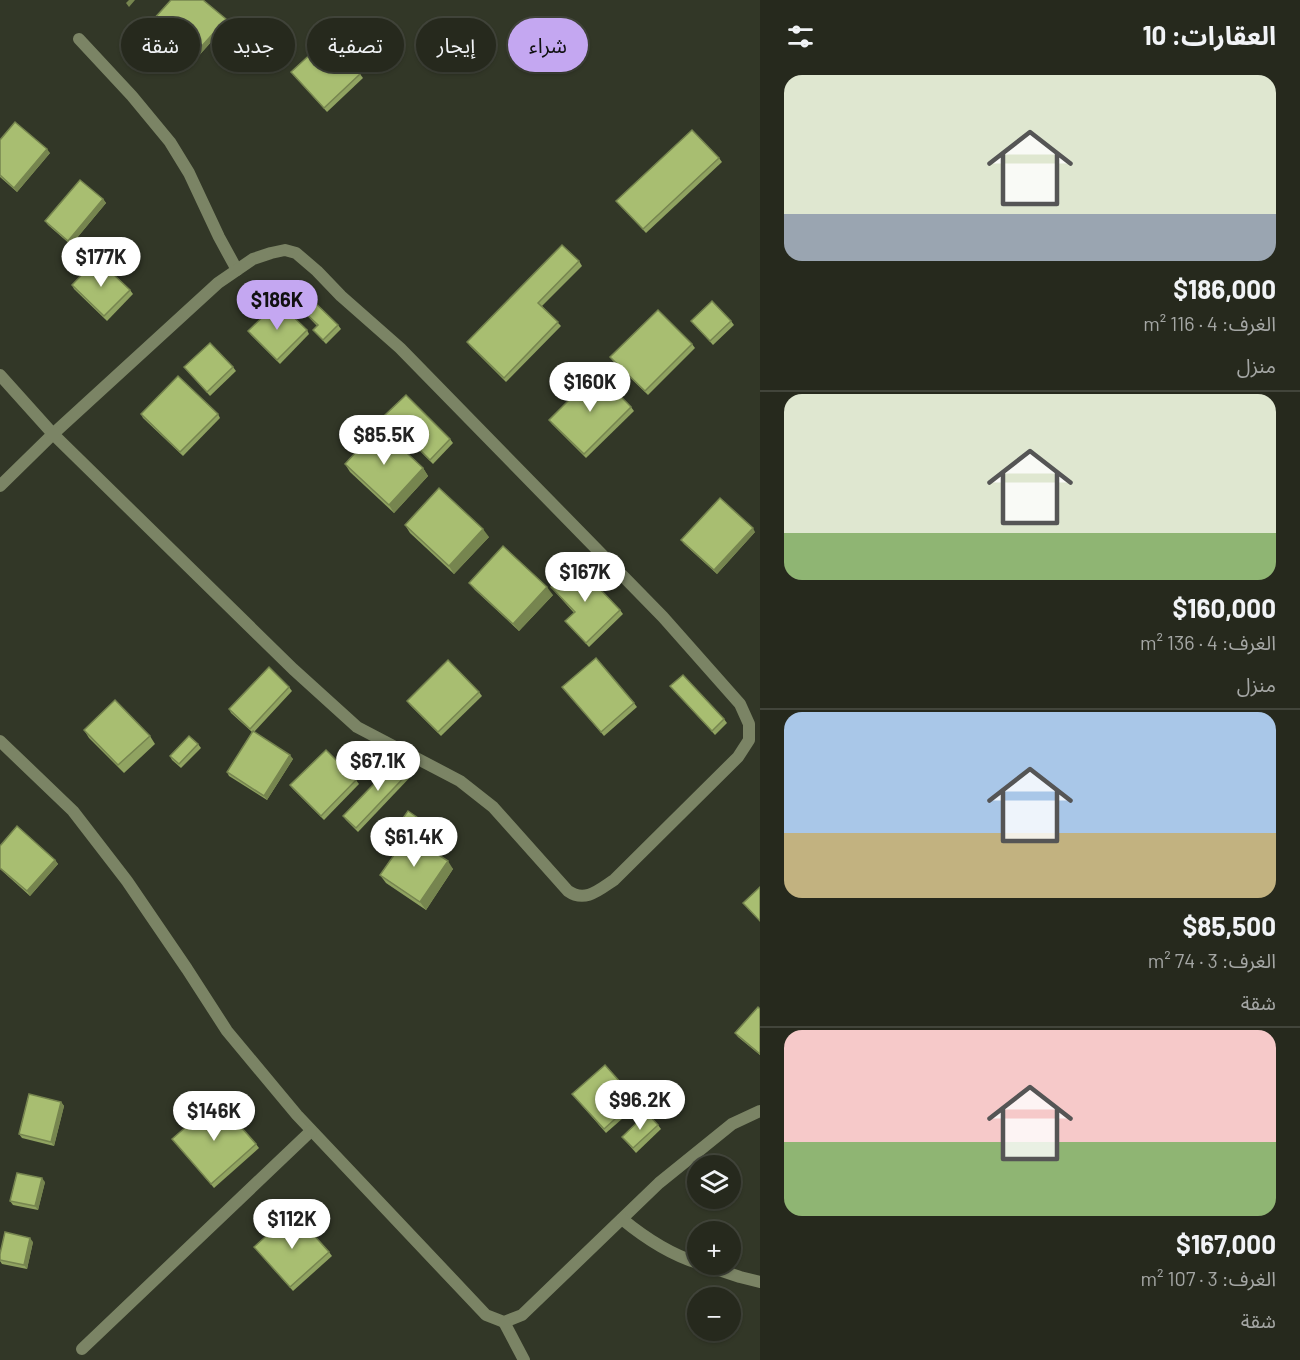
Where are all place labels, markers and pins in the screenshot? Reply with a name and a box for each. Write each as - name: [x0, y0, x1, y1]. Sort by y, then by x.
- pin: $177K: [59, 237, 143, 288]
- pin: $186K: [235, 280, 319, 331]
- pin: $160K: [548, 362, 632, 413]
- pin: $85.5K: [335, 415, 433, 466]
- pin: $167K: [543, 552, 627, 603]
- pin: $67.1K: [329, 741, 427, 792]
- pin: $61.4K: [365, 817, 463, 868]
- pin: $96.2K: [591, 1080, 689, 1131]
- pin: $146K: [172, 1091, 256, 1142]
- pin: $112K: [250, 1199, 334, 1250]

